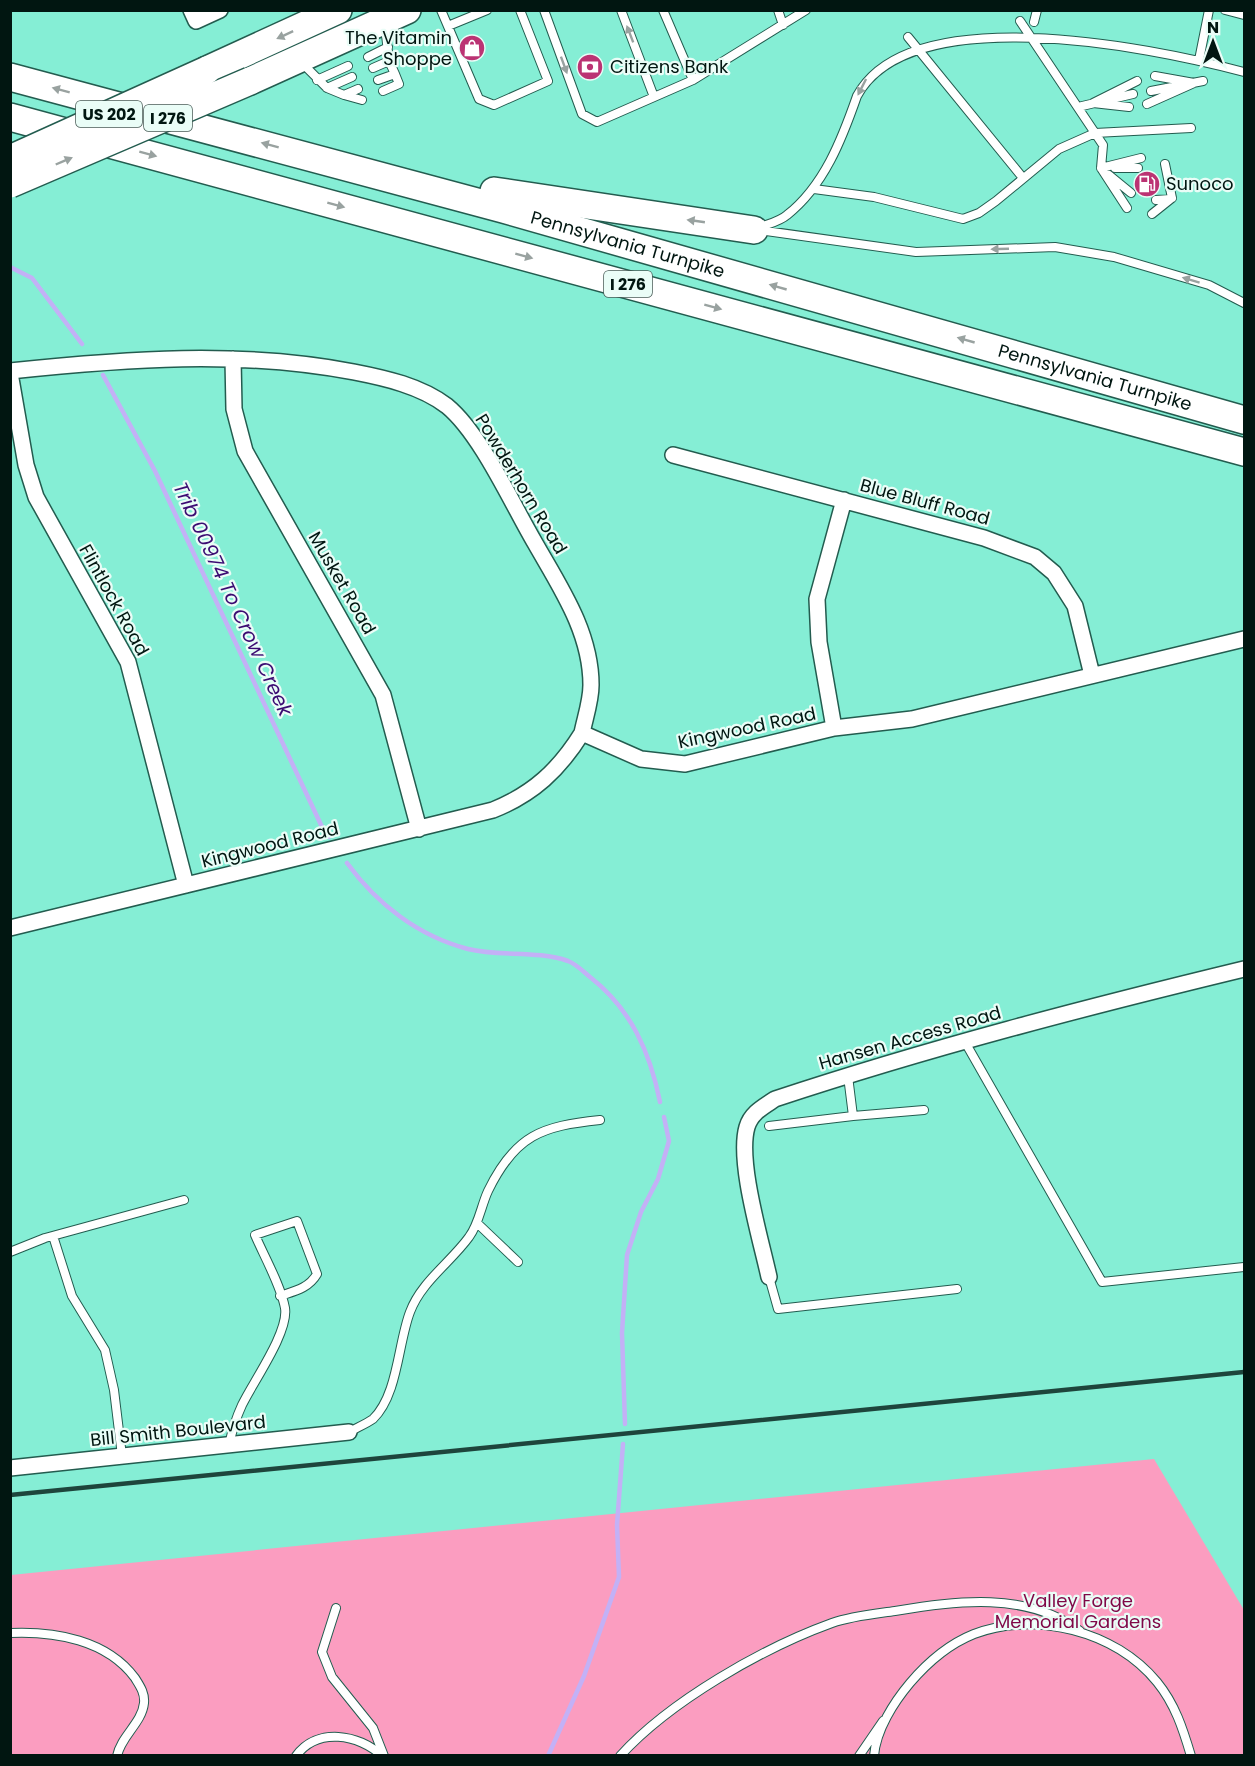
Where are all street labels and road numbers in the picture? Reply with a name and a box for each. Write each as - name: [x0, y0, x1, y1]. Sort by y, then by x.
- road number: US 202: [76, 101, 142, 127]
- road number: I 276: [144, 105, 192, 131]
- street label: Pennsylvania Turnpike: [528, 205, 728, 283]
- road number: I 276: [604, 271, 652, 297]
- street label: Pennsylvania Turnpike: [995, 338, 1195, 417]
- street label: Powderhorn Road: [470, 409, 573, 559]
- street label: Blue Bluff Road: [857, 472, 993, 531]
- street label: Musket Road: [303, 527, 382, 639]
- street label: Flintlock Road: [74, 540, 155, 660]
- street label: Kingwood Road: [676, 701, 818, 754]
- street label: Kingwood Road: [199, 815, 341, 874]
- street label: Hansen Access Road: [816, 1000, 1004, 1076]
- street label: Bill Smith Boulevard: [89, 1409, 267, 1452]

